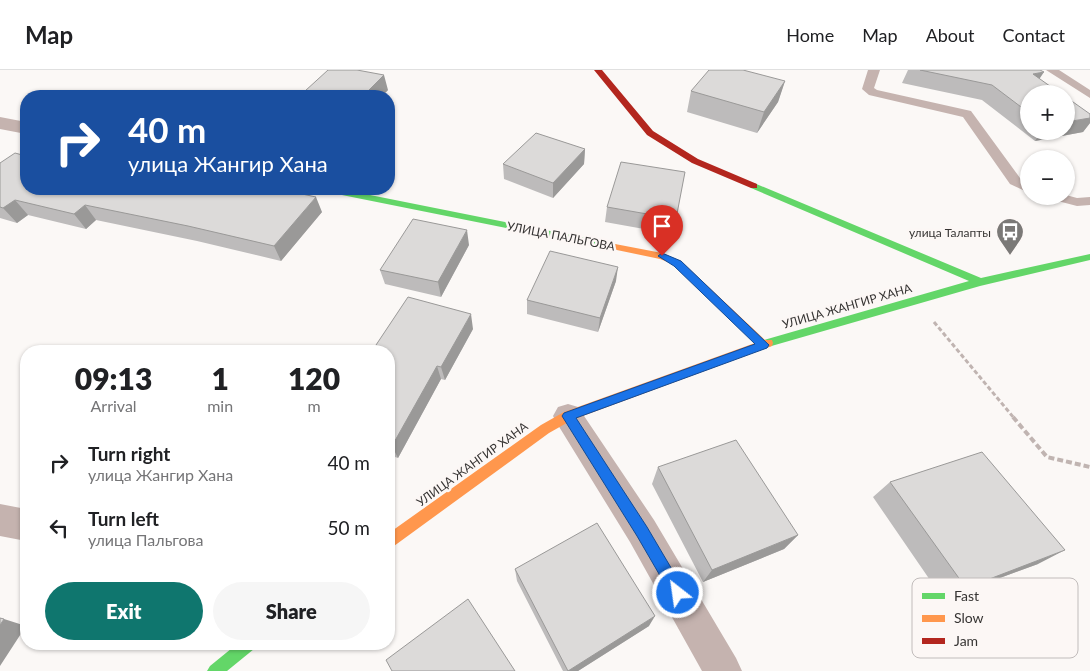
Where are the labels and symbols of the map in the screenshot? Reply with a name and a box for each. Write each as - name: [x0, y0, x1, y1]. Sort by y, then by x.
- pin: [641, 205, 683, 256]
- bus stop icon: улица Талапты: [995, 217, 1025, 256]
- street label: УЛИЦА ПАЛЬГОВА: [506, 218, 617, 254]
- place label: улица Талапты: [909, 225, 991, 240]
- street label: УЛИЦА ЖАНГИР ХАНА: [781, 280, 914, 332]
- street label: УЛИЦА ЖАНГИР ХАНА: [413, 418, 531, 509]
- position arrow: [651, 566, 703, 618]
- legend: [912, 578, 1078, 658]
- text: Fast: [954, 587, 979, 604]
- text: Slow: [954, 609, 984, 626]
- text: Jam: [954, 632, 978, 649]

